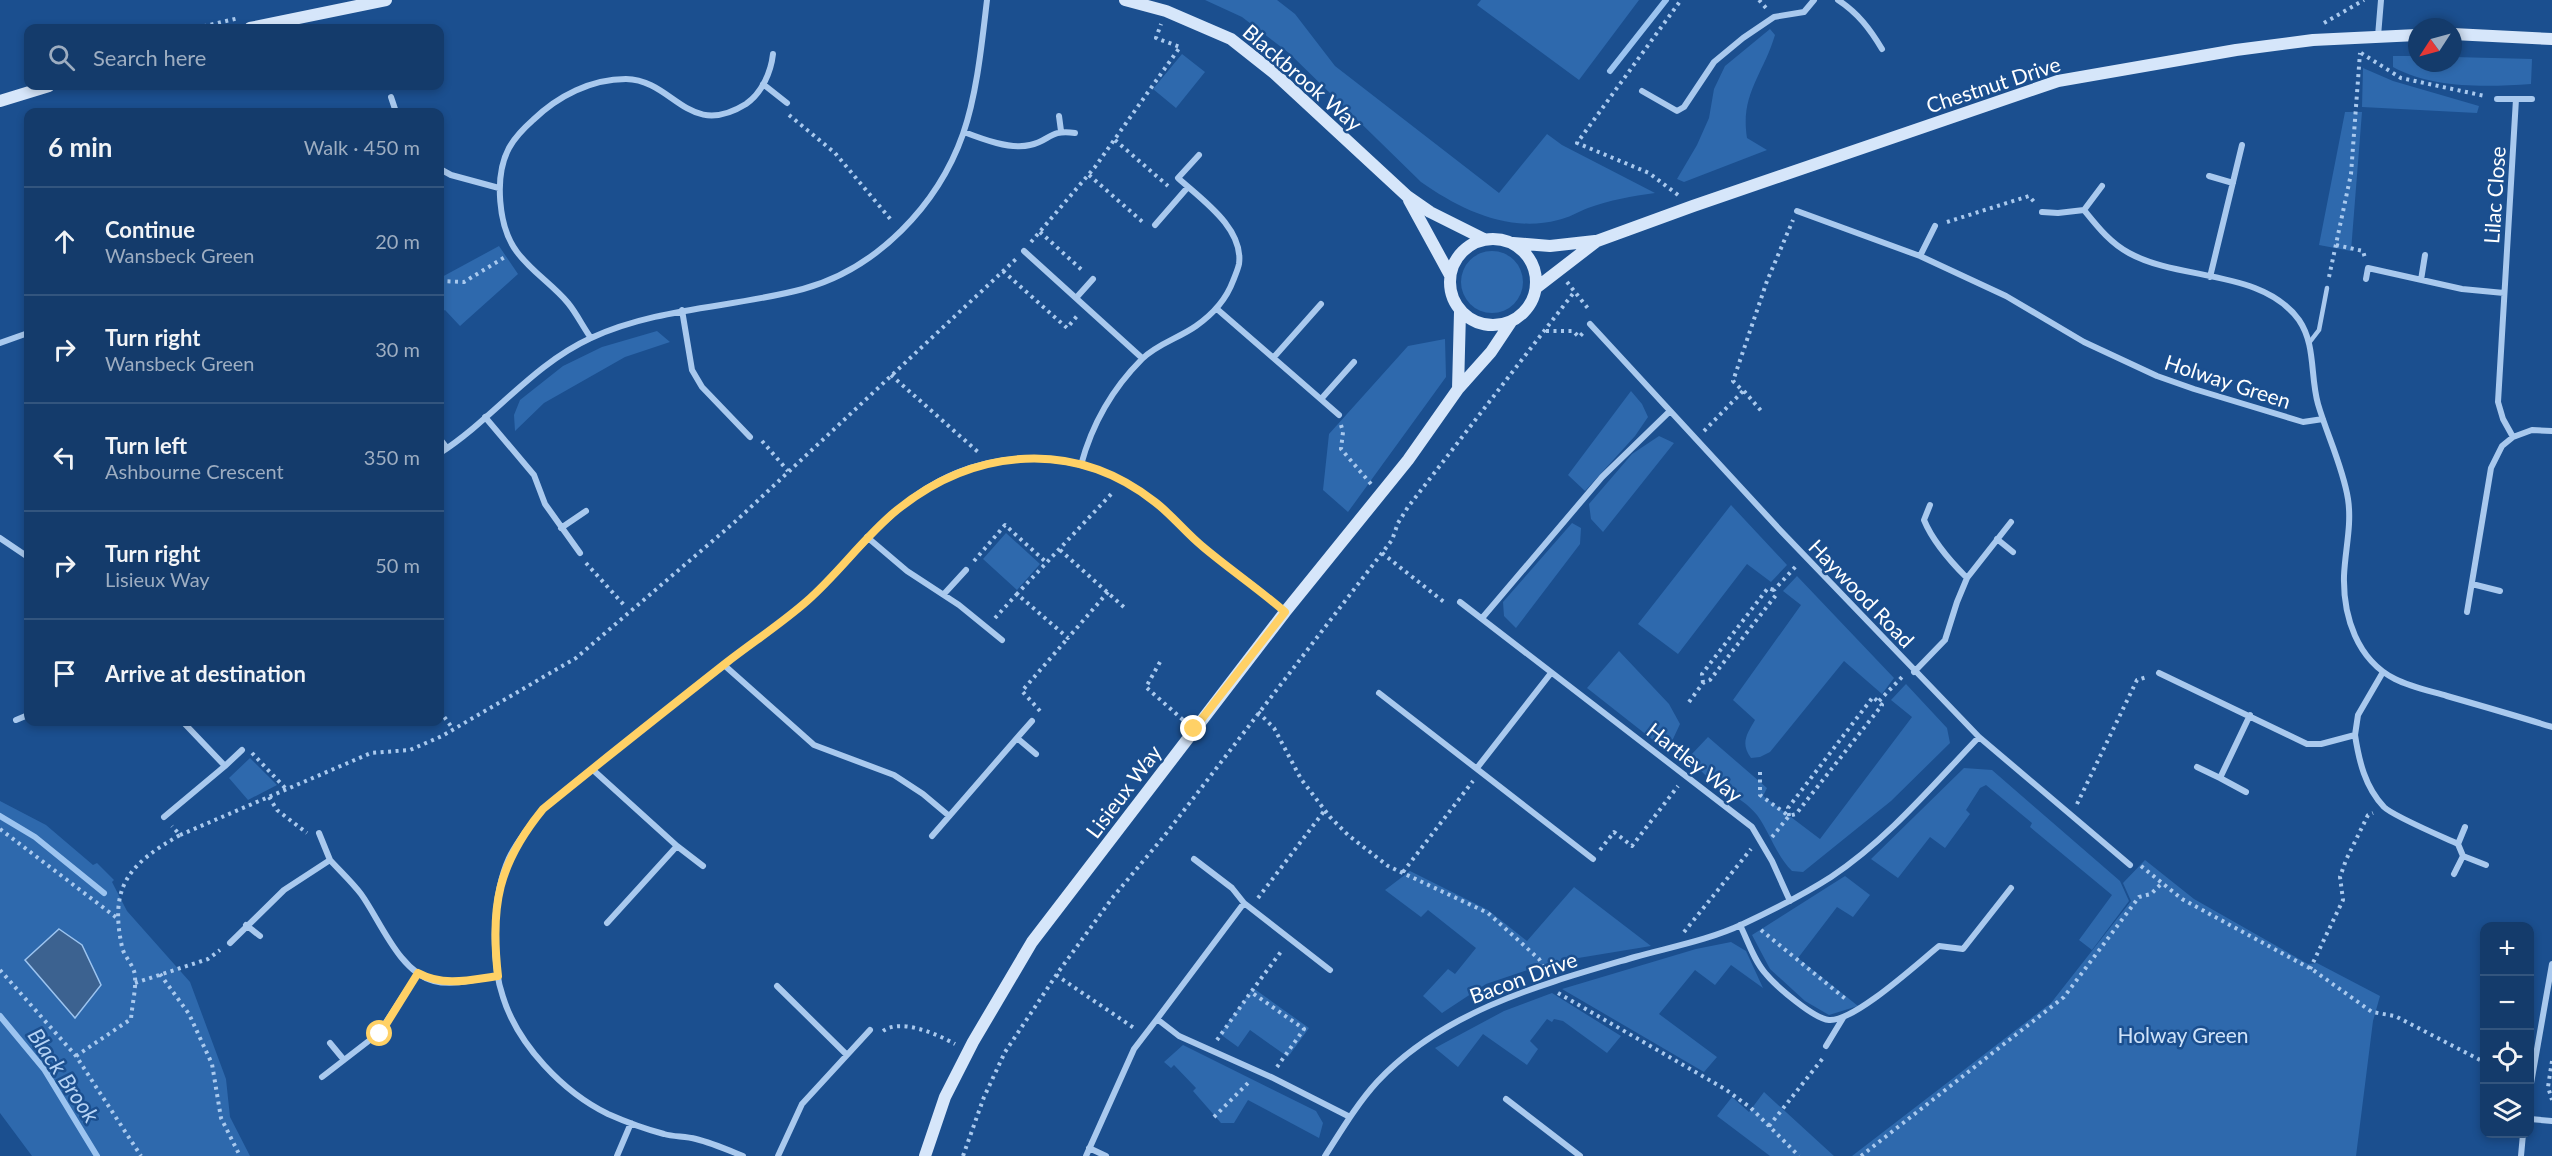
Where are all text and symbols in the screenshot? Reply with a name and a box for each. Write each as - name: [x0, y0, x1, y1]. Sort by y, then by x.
- north arrow: [2408, 18, 2462, 72]
- street label: Blackbrook Way: [1238, 19, 1368, 136]
- search box: [24, 24, 444, 90]
- icon: search: [45, 41, 78, 74]
- text: Search here: [93, 44, 206, 71]
- street label: Chestnut Drive: [1923, 51, 2063, 117]
- text: 6 min: [48, 131, 112, 163]
- text: Walk · 450 m: [304, 135, 420, 159]
- street label: Lilac Close: [2478, 145, 2510, 245]
- text: Continue: [105, 216, 195, 243]
- icon: ahead: [48, 225, 81, 258]
- text: 20 m: [375, 229, 420, 253]
- text: Wansbeck Green: [105, 243, 255, 267]
- text: Turn right: [105, 324, 200, 351]
- icon: right: [48, 333, 81, 366]
- text: 30 m: [375, 337, 420, 361]
- street label: Holway Green: [2162, 349, 2294, 413]
- text: Wansbeck Green: [105, 351, 255, 375]
- text: Turn left: [105, 432, 187, 459]
- icon: left: [48, 441, 81, 474]
- text: 350 m: [364, 445, 420, 469]
- text: Ashbourne Crescent: [105, 459, 284, 483]
- street label: Haywood Road: [1804, 534, 1920, 652]
- text: Turn right: [105, 540, 200, 567]
- icon: right: [48, 549, 81, 582]
- text: 50 m: [375, 553, 420, 577]
- text: Lisieux Way: [105, 567, 210, 591]
- icon: arrive: [48, 657, 81, 690]
- text: Arrive at destination: [105, 660, 306, 687]
- route end: [1180, 715, 1206, 741]
- street label: Hartley Way: [1642, 717, 1748, 807]
- street label: Lisieux Way: [1080, 739, 1166, 842]
- map controls: [2480, 922, 2534, 1138]
- button: +: [2480, 922, 2534, 976]
- street label: Bacon Drive: [1466, 946, 1580, 1008]
- button: −: [2480, 976, 2534, 1030]
- route start: [366, 1020, 392, 1046]
- park label: Holway Green: [2117, 1022, 2249, 1047]
- water label: Black Brook: [23, 1023, 106, 1128]
- button: locate: [2480, 1030, 2534, 1084]
- button: layers: [2480, 1084, 2534, 1138]

